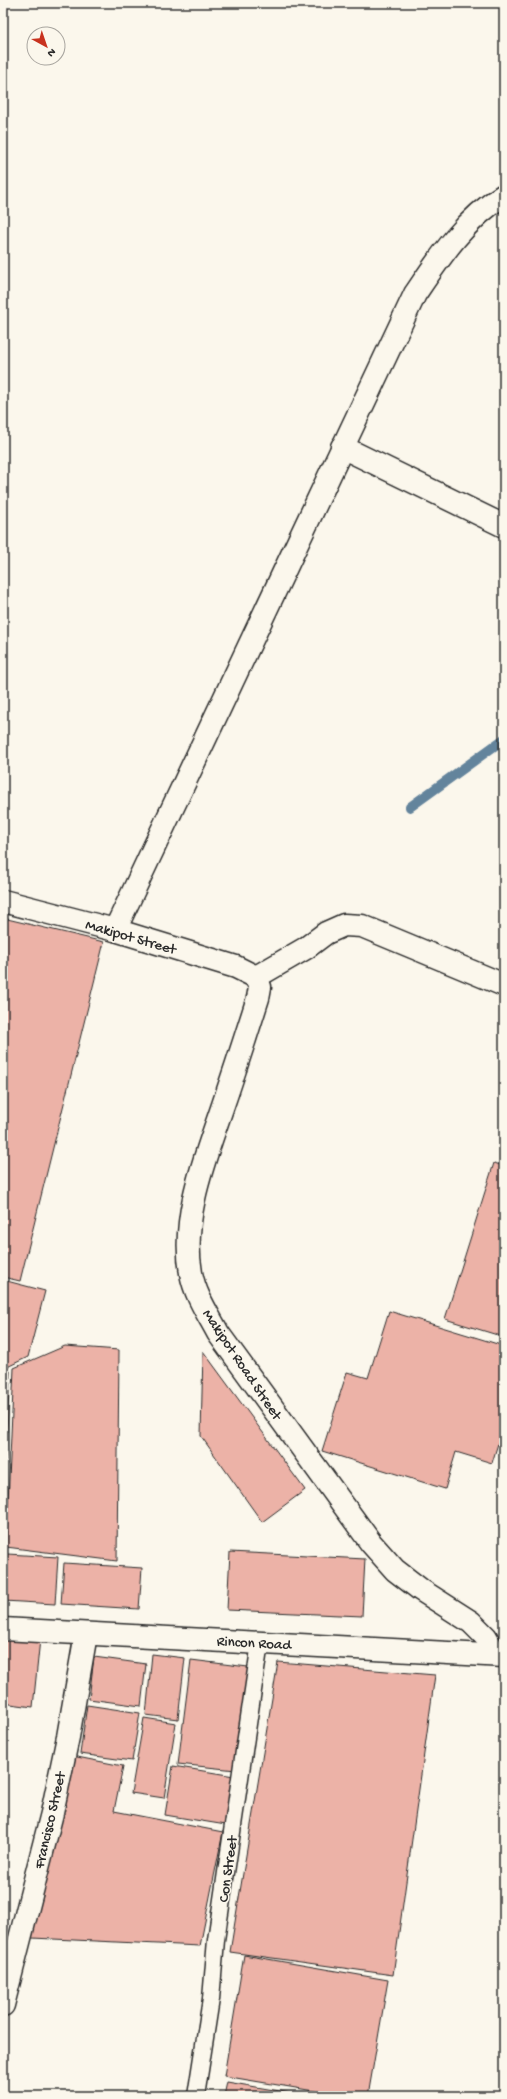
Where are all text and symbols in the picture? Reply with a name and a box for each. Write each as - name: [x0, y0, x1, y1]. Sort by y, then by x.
- north arrow: [26, 26, 66, 66]
- text: N: [45, 45, 58, 59]
- street label: Makipot Street: [83, 916, 180, 960]
- street label: Makipot Road Street: [198, 1306, 286, 1426]
- street label: Rincon Road: [216, 1633, 293, 1655]
- street label: Francisco Street: [31, 1768, 71, 1872]
- street label: Con Street: [215, 1833, 243, 1904]

